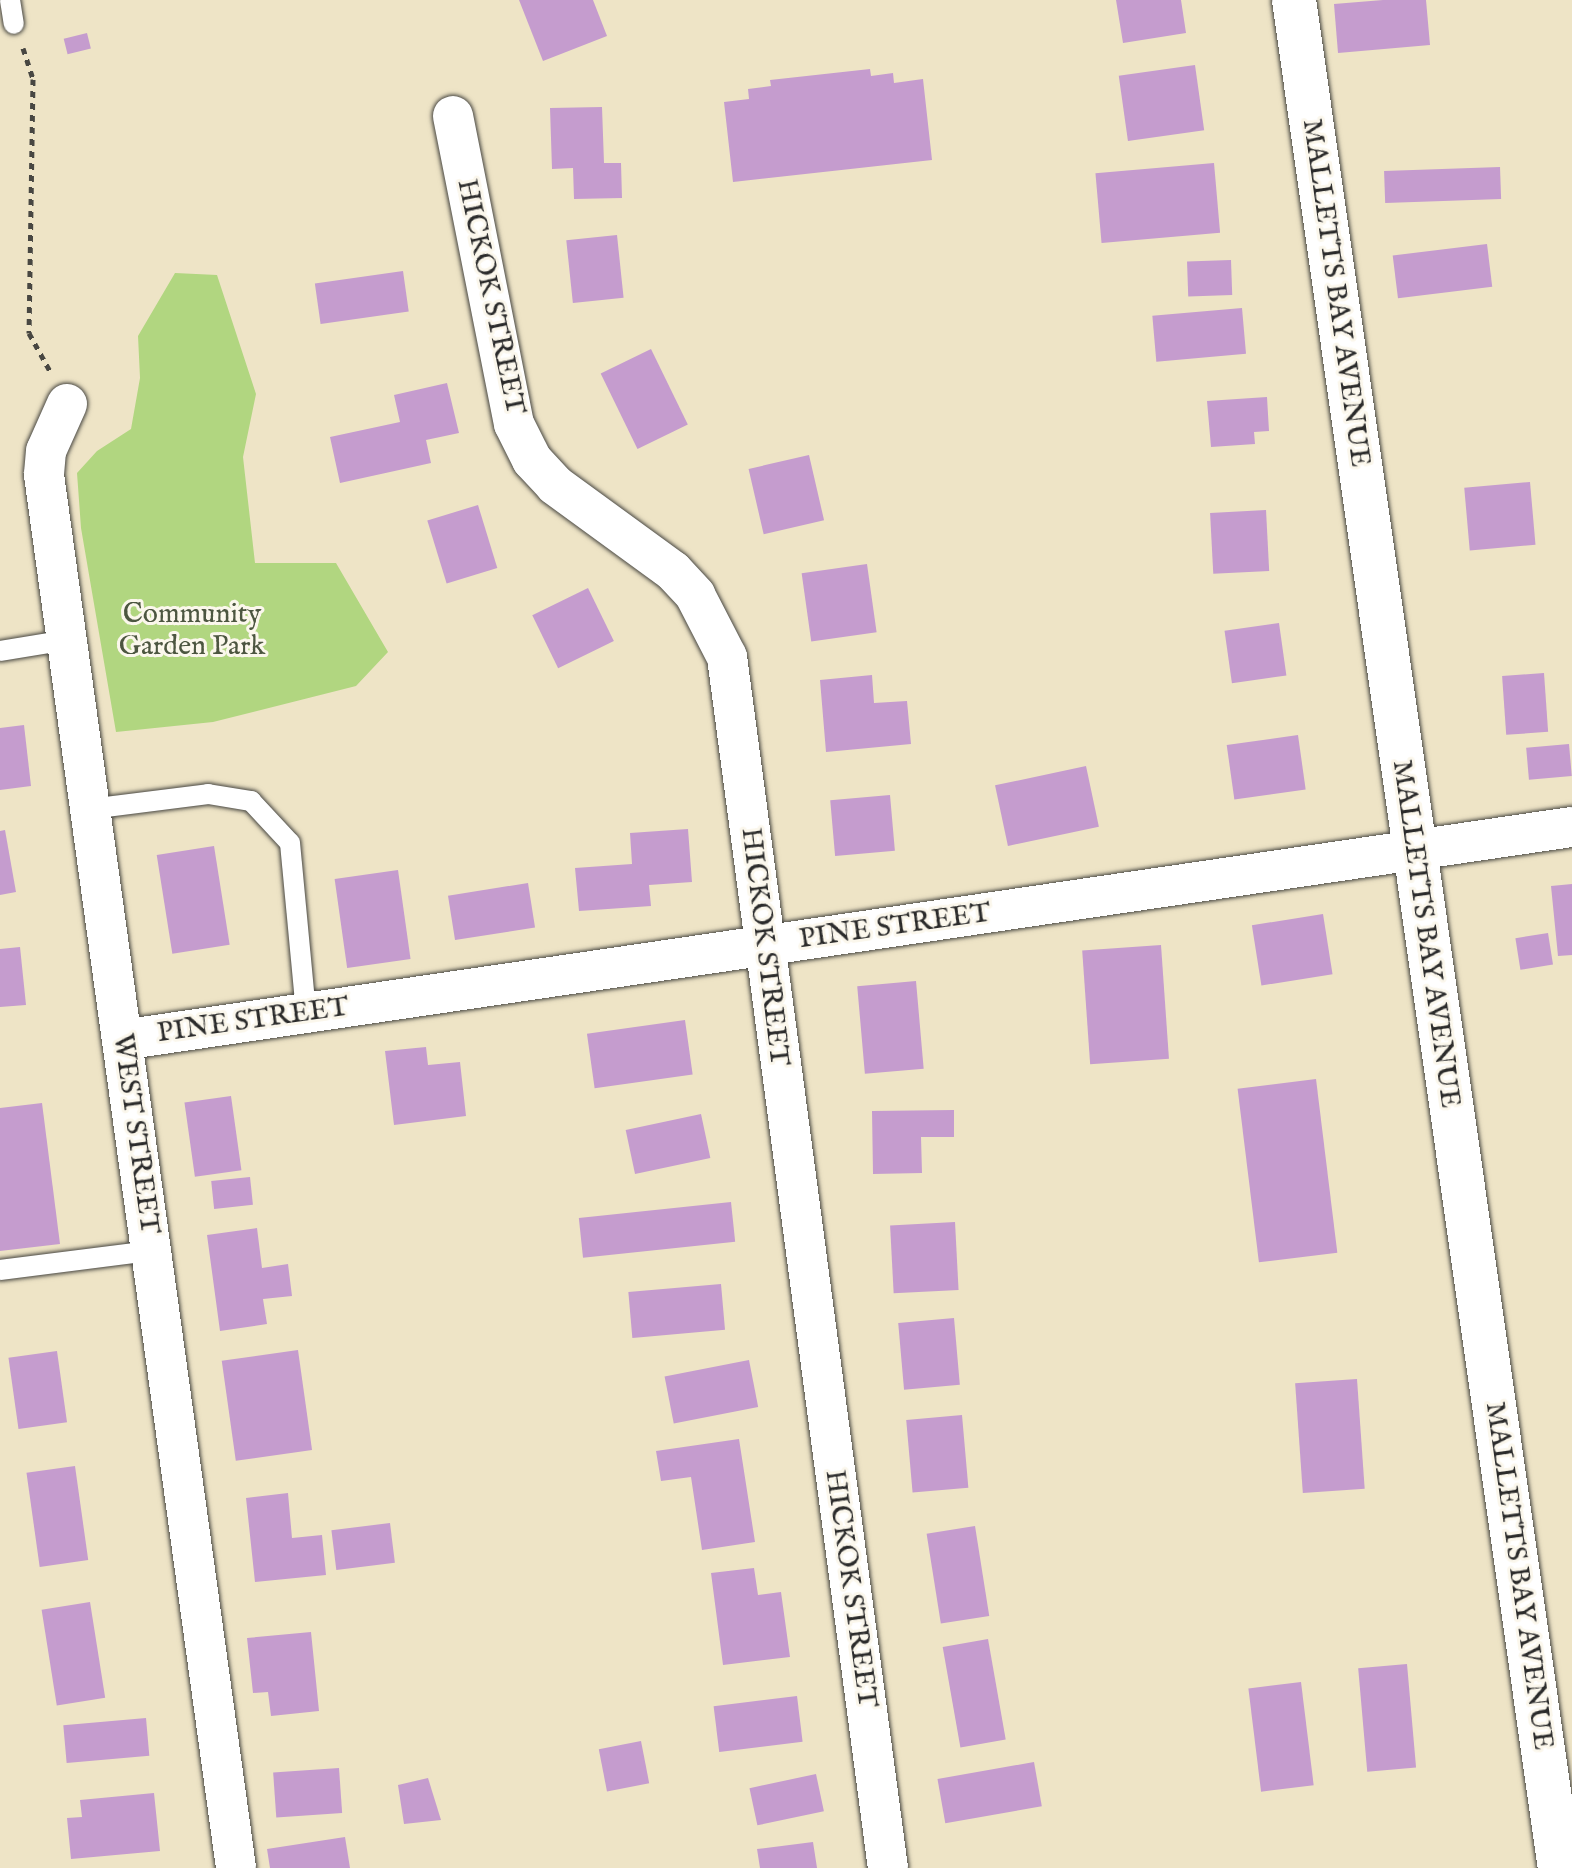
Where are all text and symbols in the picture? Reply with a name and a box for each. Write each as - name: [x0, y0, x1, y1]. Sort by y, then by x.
- street label: MALLETTS BAY AVENUE: [1294, 117, 1376, 469]
- street label: HICKOK STREET: [449, 176, 531, 418]
- park label: Community Garden Park: [119, 598, 265, 664]
- street label: MALLETTS BAY AVENUE: [1384, 758, 1466, 1110]
- street label: HICKOK STREET: [733, 826, 795, 1068]
- street label: PINE STREET: [797, 897, 993, 957]
- street label: PINE STREET: [155, 991, 351, 1051]
- street label: WEST STREET: [104, 1032, 166, 1236]
- street label: MALLETTS BAY AVENUE: [1477, 1400, 1559, 1752]
- street label: HICKOK STREET: [817, 1468, 883, 1710]

